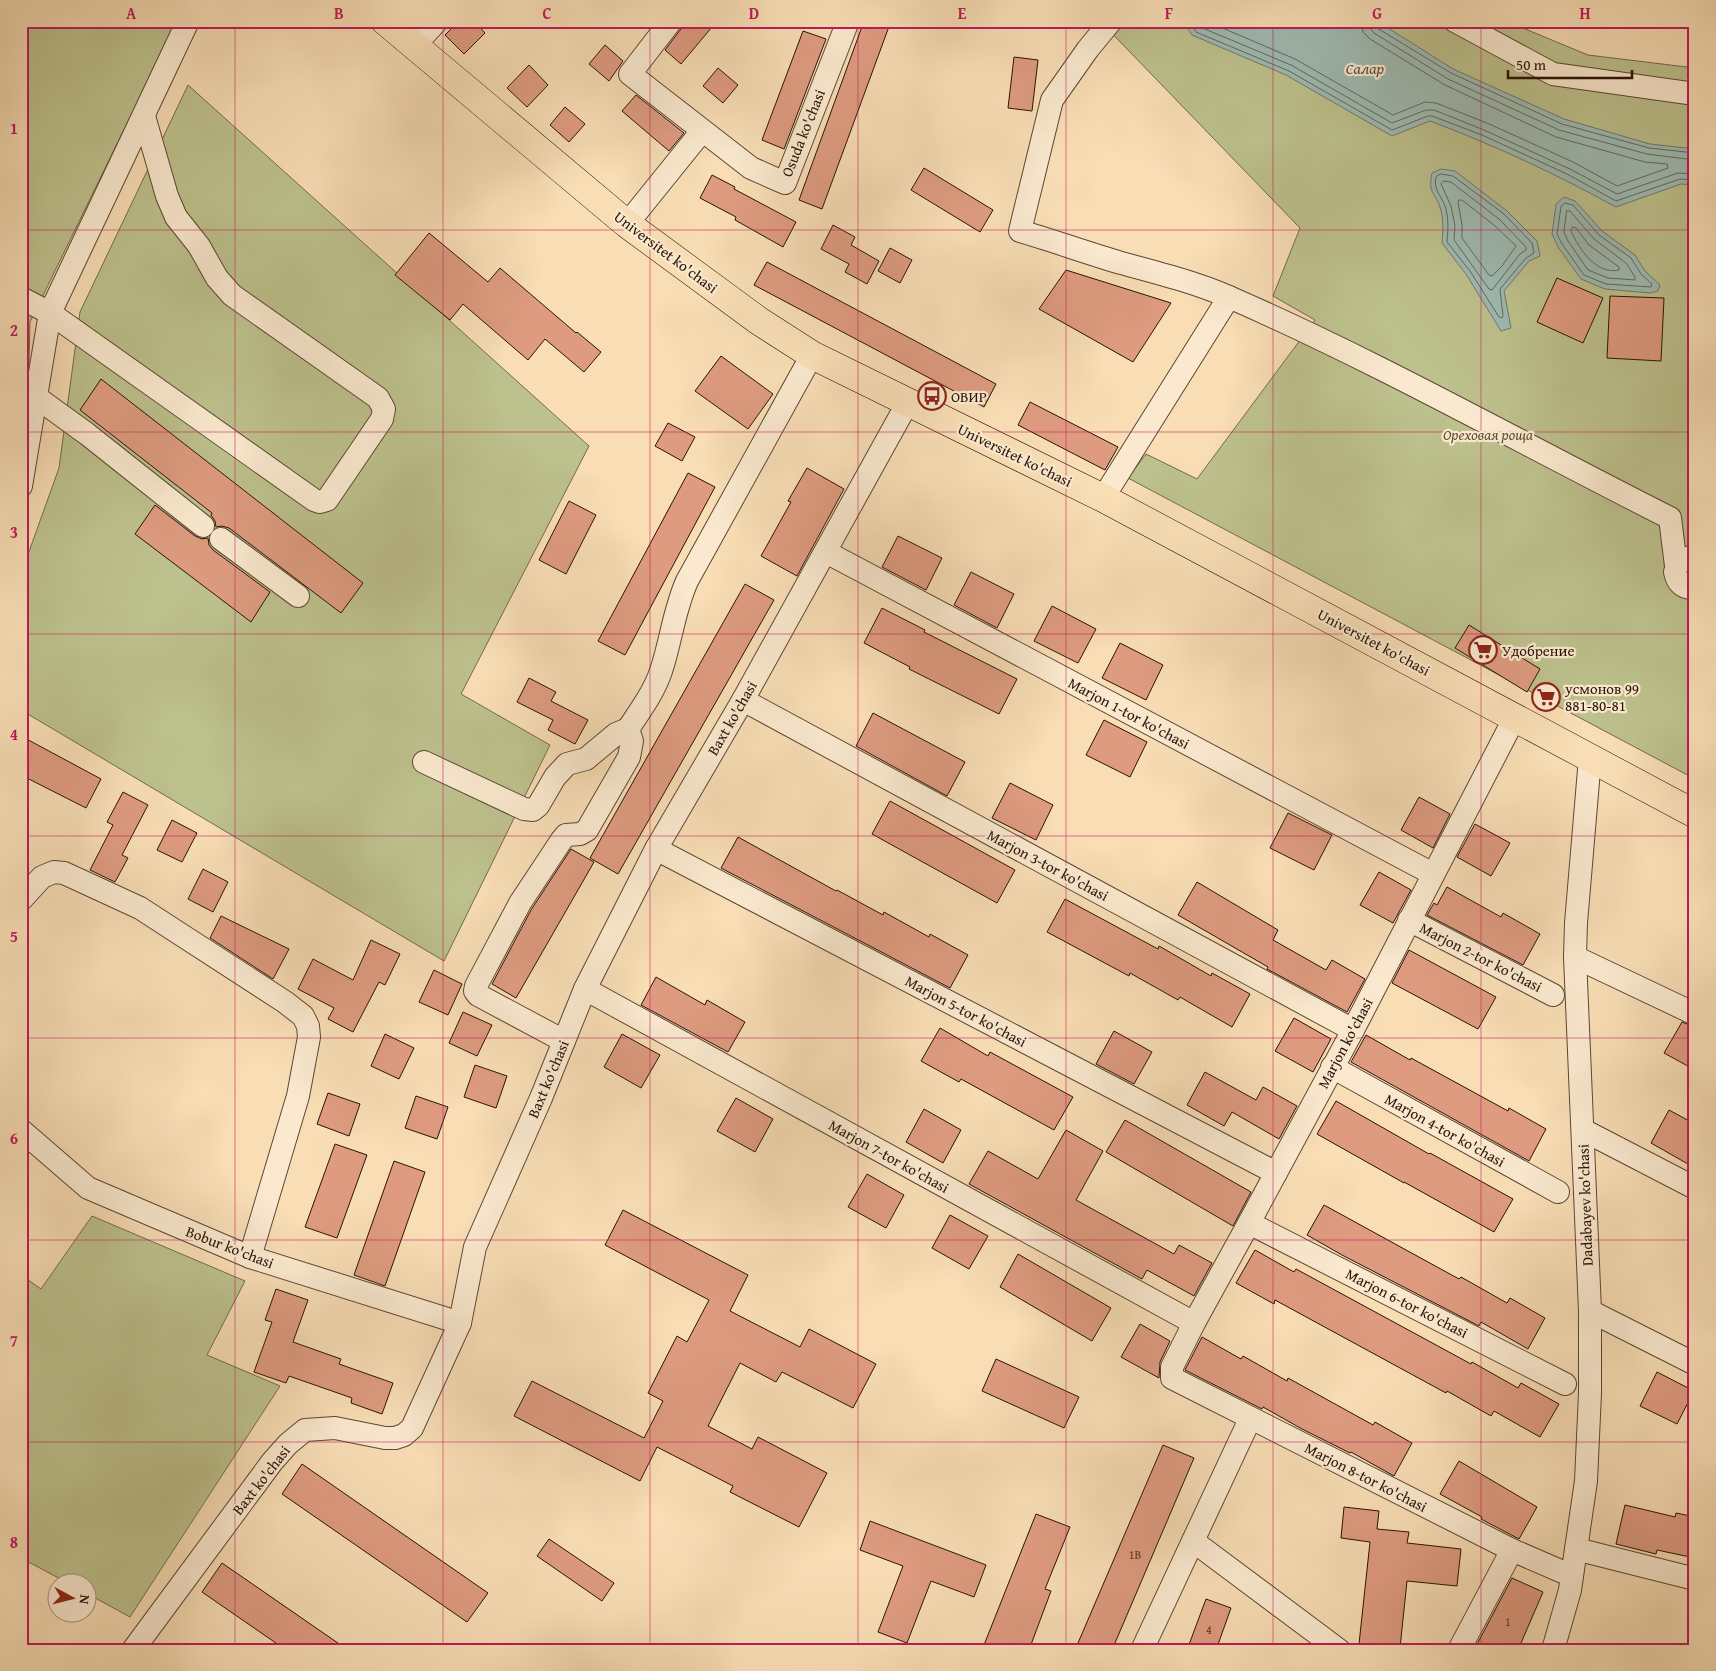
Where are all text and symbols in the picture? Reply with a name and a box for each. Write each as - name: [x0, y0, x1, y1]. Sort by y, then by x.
- text: A: [126, 1, 137, 25]
- text: B: [334, 1, 344, 25]
- text: C: [542, 1, 552, 25]
- text: D: [749, 1, 759, 25]
- text: E: [958, 1, 967, 25]
- text: F: [1165, 1, 1173, 25]
- text: G: [1372, 1, 1382, 25]
- text: H: [1579, 1, 1591, 25]
- scale bar: [1508, 48, 1632, 80]
- text: 50 m: [1516, 54, 1547, 75]
- water label: Салар: [1346, 56, 1385, 80]
- street label: Osuda ko'chasi: [776, 86, 830, 180]
- text: 1: [10, 116, 18, 140]
- street label: Universitet ko'chasi: [610, 206, 722, 298]
- text: 2: [10, 318, 18, 342]
- bus stop icon: ОВИР: [917, 381, 947, 411]
- place label: ОВИР: [951, 386, 987, 407]
- street label: Universitet ko'chasi: [954, 418, 1076, 492]
- park label: Ореховая роща: [1443, 424, 1533, 445]
- text: 3: [10, 520, 18, 544]
- street label: Universitet ko'chasi: [1314, 603, 1434, 681]
- supermarket icon: Удобрение: [1468, 635, 1498, 665]
- place label: Удобрение: [1502, 640, 1574, 661]
- street label: Marjon 1-tor ko'chasi: [1065, 672, 1193, 754]
- street label: Baxt ko'chasi: [702, 677, 762, 759]
- place label: усмонов 99 881-80-81: [1564, 678, 1639, 716]
- supermarket icon: усмонов 99 881-80-81: [1531, 682, 1561, 712]
- text: 4: [10, 722, 18, 746]
- street label: Marjon 3-tor ko'chasi: [984, 824, 1112, 906]
- street label: Marjon 2-tor ko'chasi: [1416, 917, 1546, 997]
- text: 5: [10, 924, 18, 948]
- street label: Marjon 5-tor ko'chasi: [902, 970, 1030, 1052]
- street label: Marjon ko'chasi: [1312, 994, 1378, 1092]
- street label: Baxt ko'chasi: [522, 1037, 574, 1121]
- street label: Marjon 4-tor ko'chasi: [1381, 1088, 1509, 1172]
- street label: Marjon 7-tor ko'chasi: [825, 1114, 953, 1198]
- text: 6: [10, 1126, 18, 1150]
- street label: Dadabayev ko'chasi: [1572, 1144, 1598, 1266]
- street label: Bobur ko'chasi: [183, 1221, 277, 1273]
- street label: Marjon 6-tor ko'chasi: [1342, 1263, 1472, 1343]
- text: 7: [10, 1328, 18, 1352]
- street label: Marjon 8-tor ko'chasi: [1301, 1437, 1431, 1517]
- street label: Baxt ko'chasi: [227, 1441, 295, 1519]
- text: 8: [10, 1530, 18, 1554]
- house number: 1B: [1129, 1546, 1141, 1563]
- north arrow: [48, 1574, 98, 1624]
- text: N: [74, 1594, 95, 1606]
- house number: 1: [1505, 1613, 1511, 1630]
- house number: 4: [1206, 1621, 1212, 1638]

